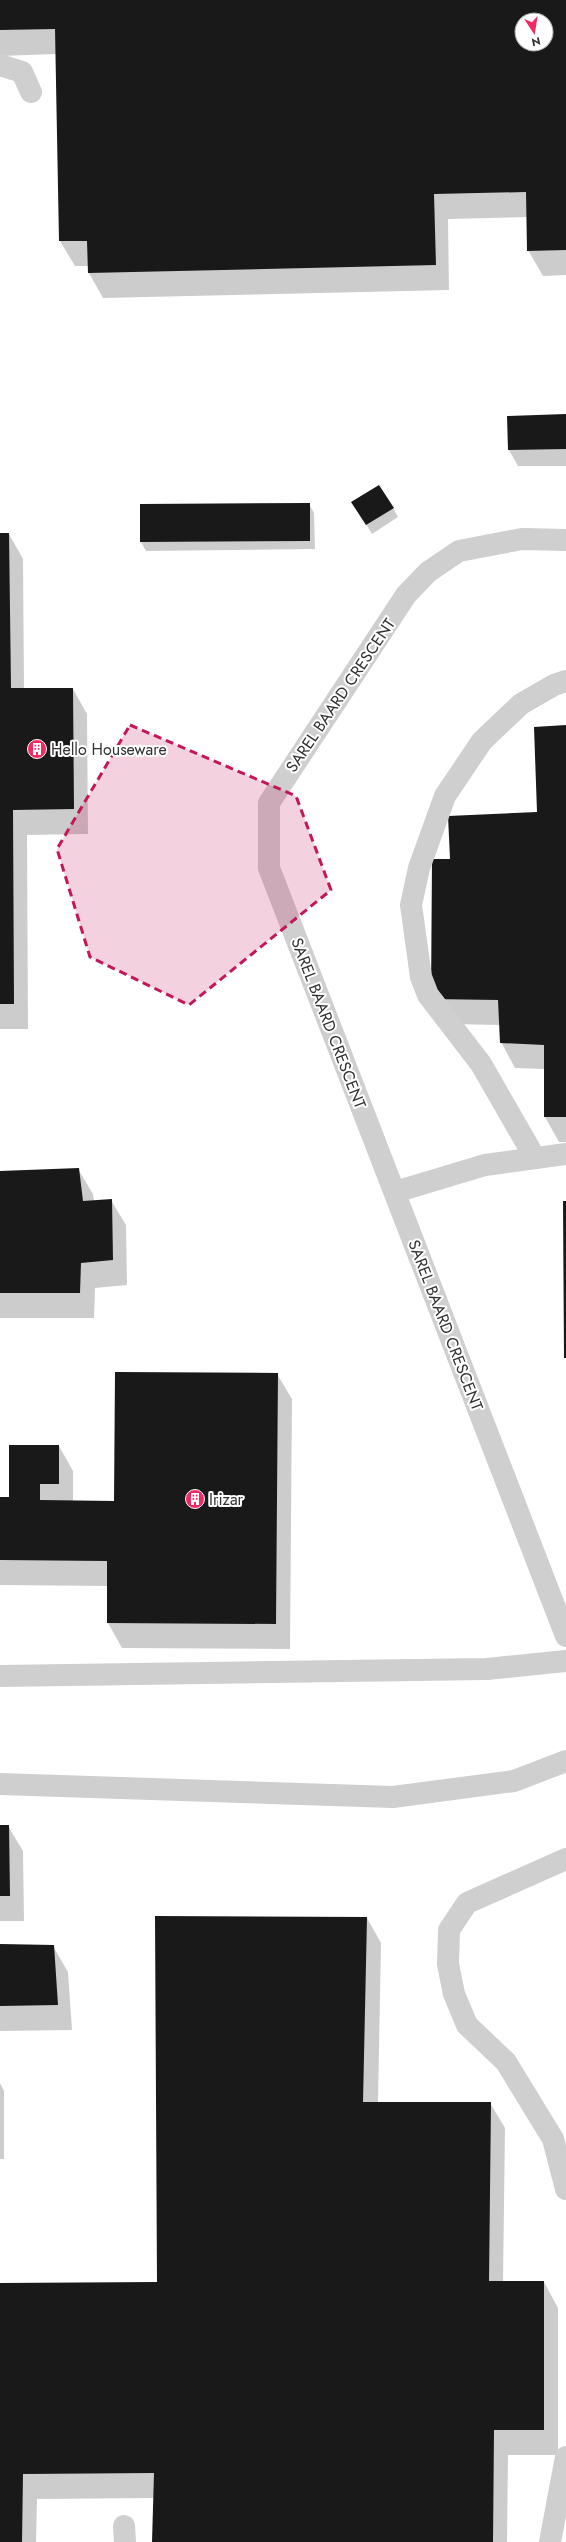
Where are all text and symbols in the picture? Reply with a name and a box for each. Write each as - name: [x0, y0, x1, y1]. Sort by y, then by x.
- north arrow: [514, 12, 554, 52]
- text: N: [530, 33, 542, 51]
- street label: SAREL BAARD CRESCENT: [280, 613, 401, 777]
- building icon: Hello Houseware: [26, 738, 48, 760]
- place label: Hello Houseware: [51, 738, 167, 761]
- street label: SAREL BAARD CRESCENT: [285, 935, 372, 1112]
- street label: SAREL BAARD CRESCENT: [402, 1237, 489, 1414]
- building icon: Irizar: [184, 1488, 206, 1510]
- place label: Irizar: [209, 1488, 244, 1511]

